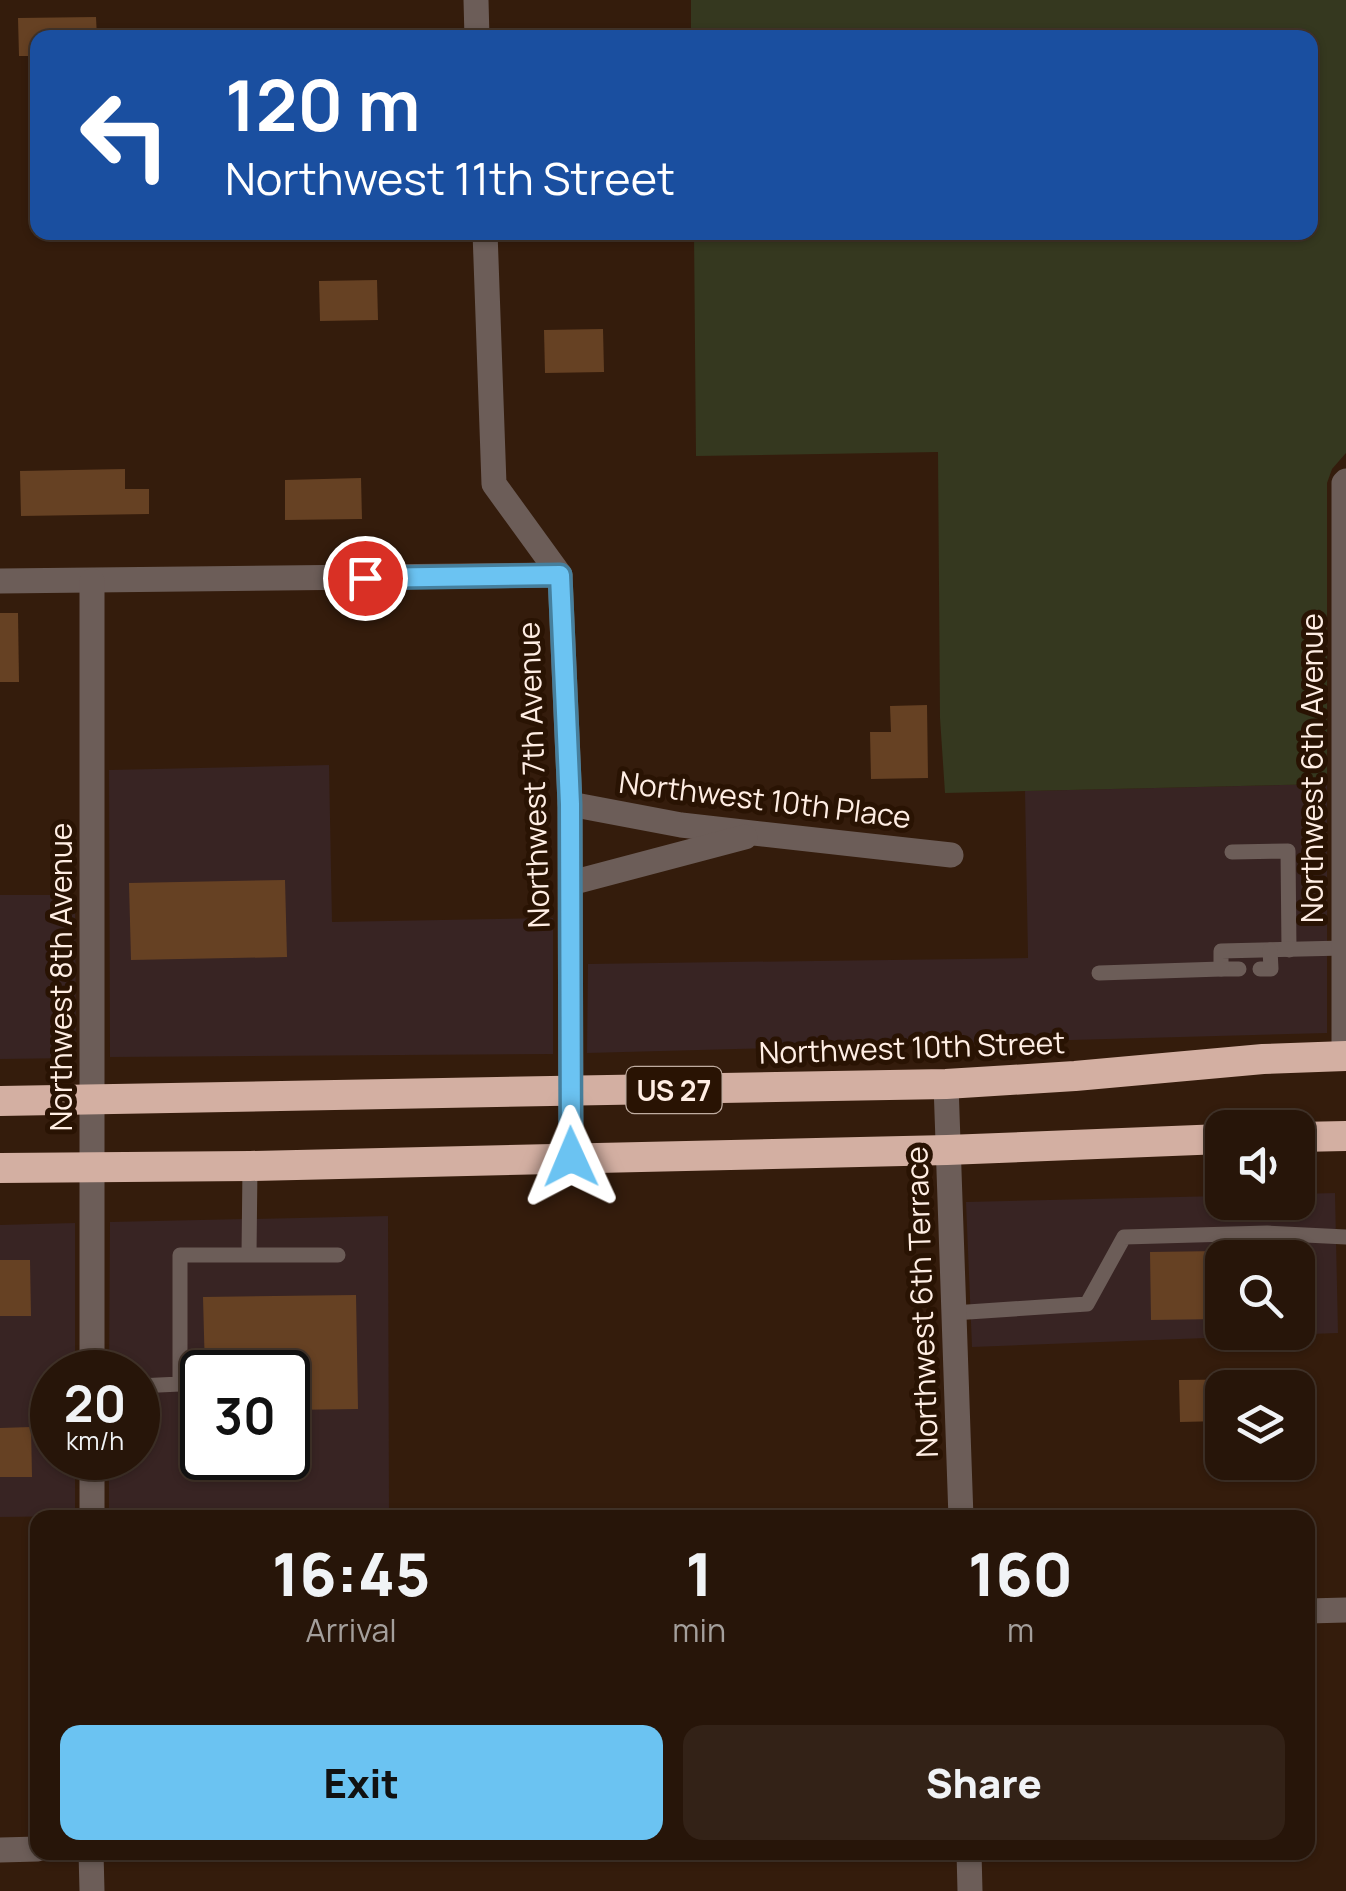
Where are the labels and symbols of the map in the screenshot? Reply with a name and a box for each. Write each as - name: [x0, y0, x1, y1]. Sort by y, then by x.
- pin: [323, 536, 408, 621]
- street label: Northwest 6th Avenue: [1291, 613, 1332, 923]
- street label: Northwest 7th Avenue: [507, 621, 559, 929]
- street label: Northwest 10th Place: [617, 761, 913, 837]
- street label: Northwest 8th Avenue: [40, 823, 81, 1131]
- street label: Northwest 10th Street: [758, 1021, 1066, 1073]
- road number: US 27: [626, 1067, 722, 1113]
- position arrow: [519, 1105, 623, 1209]
- street label: Northwest 6th Terrace: [895, 1146, 947, 1458]
- speed limit sign: 30: [180, 1350, 310, 1480]

